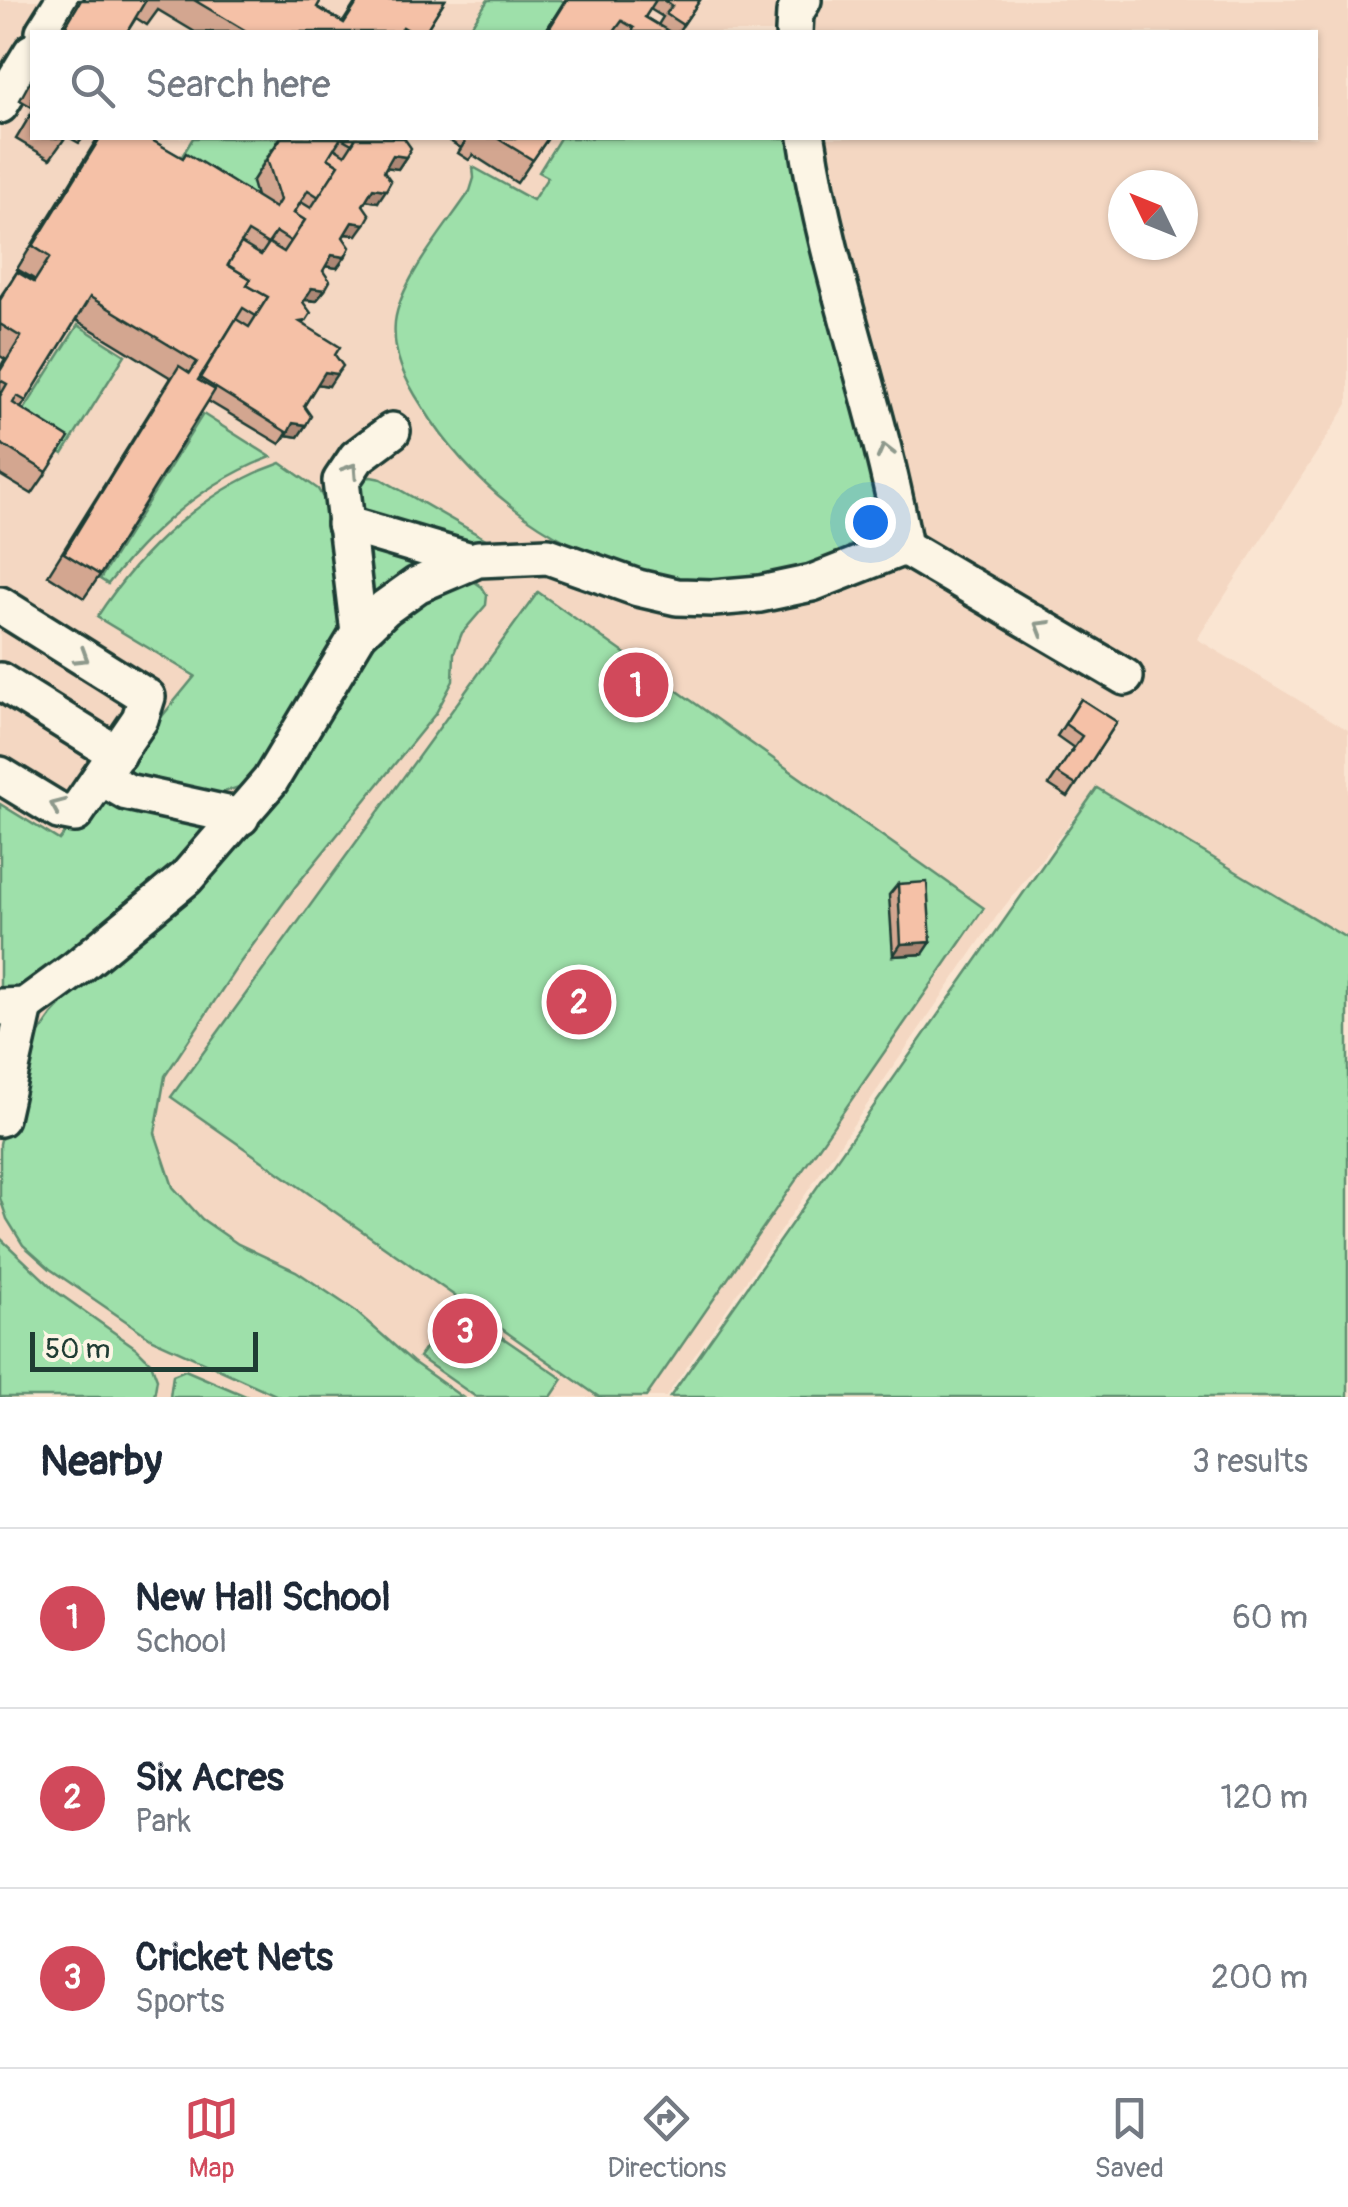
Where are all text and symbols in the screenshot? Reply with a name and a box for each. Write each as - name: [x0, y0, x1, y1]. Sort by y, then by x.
- search box: [30, 30, 1318, 140]
- icon: search: [65, 58, 120, 113]
- text: Search here: [145, 61, 331, 109]
- north arrow: [1108, 170, 1198, 260]
- one-way arrow: [875, 443, 896, 460]
- one-way arrow: [338, 462, 357, 480]
- your location: [845, 497, 896, 548]
- one-way arrow: [1035, 620, 1053, 639]
- one-way arrow: [72, 644, 90, 663]
- pin: 1: [604, 648, 668, 722]
- one-way arrow: [49, 798, 67, 818]
- pin: 2: [546, 964, 612, 1040]
- pin: 3: [432, 1294, 498, 1368]
- scale bar: [30, 1327, 258, 1372]
- text: 50 m: [45, 1332, 110, 1367]
- text: Nearby: [40, 1436, 162, 1488]
- text: 3 results: [1192, 1442, 1308, 1482]
- text: New Hall School: [135, 1574, 391, 1622]
- text: 1: [66, 1598, 79, 1638]
- text: 60 m: [1232, 1598, 1308, 1638]
- text: School: [135, 1622, 227, 1662]
- text: Six Acres: [135, 1754, 284, 1802]
- text: 2: [64, 1778, 81, 1818]
- text: 120 m: [1220, 1778, 1308, 1818]
- text: Park: [135, 1802, 191, 1842]
- text: Cricket Nets: [135, 1934, 333, 1982]
- text: 3: [64, 1958, 81, 1998]
- text: 200 m: [1211, 1958, 1308, 1998]
- text: Sports: [135, 1982, 225, 2022]
- tab: Map: [184, 2091, 239, 2186]
- tab: Directions: [607, 2091, 726, 2186]
- tab: Saved: [1094, 2091, 1164, 2186]

